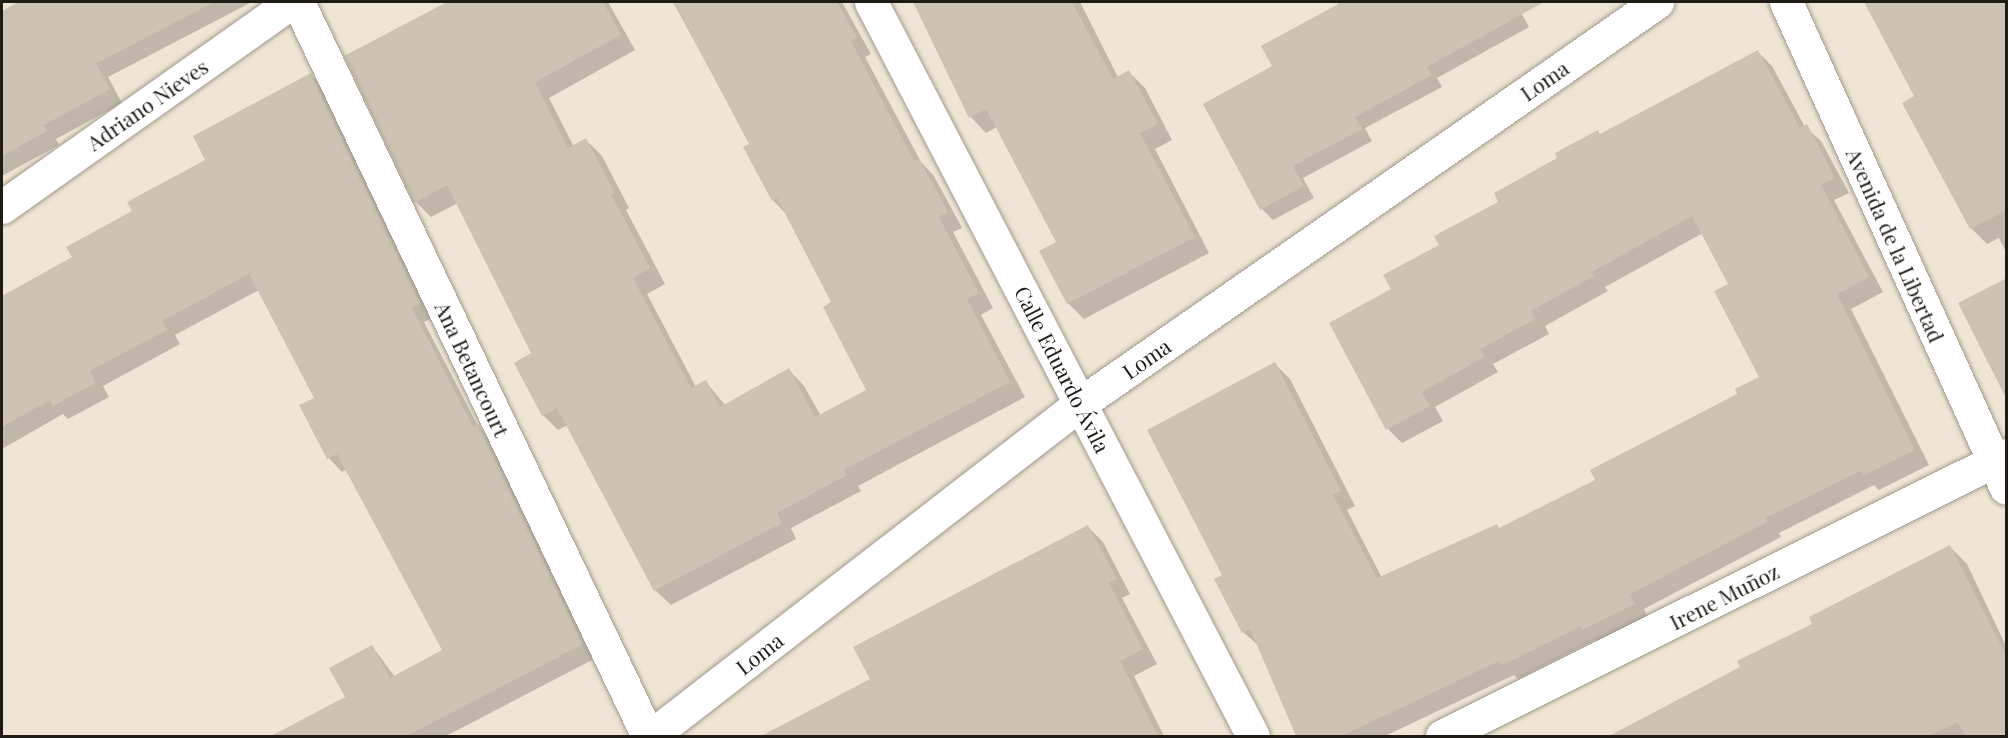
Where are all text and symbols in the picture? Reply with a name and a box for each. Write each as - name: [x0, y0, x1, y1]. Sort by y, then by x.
- street label: Adriano Nieves: [82, 53, 212, 155]
- street label: Loma: [1515, 54, 1573, 106]
- street label: Avenida de la Libertad: [1842, 144, 1950, 346]
- street label: Calle Eduardo Ávila: [1010, 281, 1116, 457]
- street label: Ana Betancourt: [431, 297, 515, 441]
- street label: Loma: [1117, 332, 1175, 384]
- street label: Irene Muñoz: [1665, 558, 1783, 634]
- street label: Loma: [730, 627, 788, 679]

